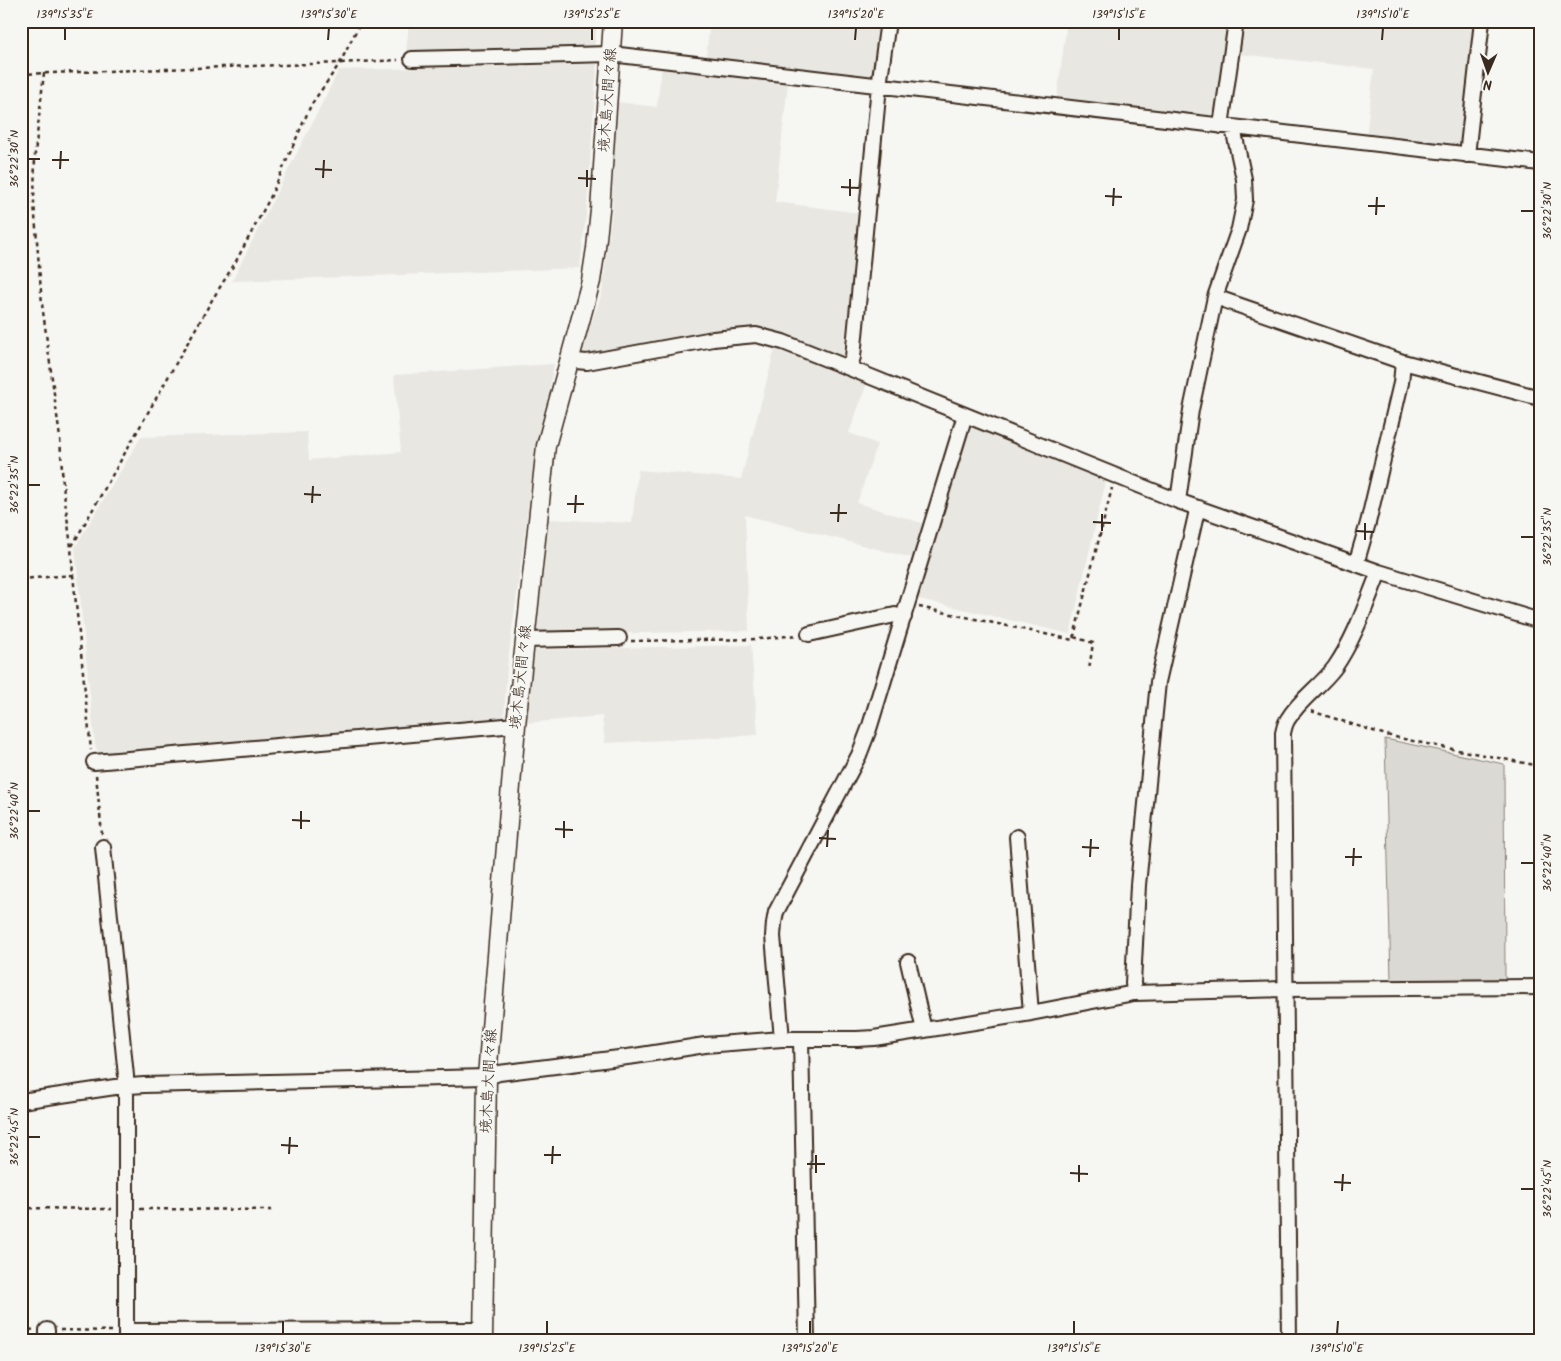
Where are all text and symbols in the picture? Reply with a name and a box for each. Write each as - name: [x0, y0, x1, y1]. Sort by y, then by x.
- text: 139°15'35"E: [37, 5, 94, 24]
- text: 139°15'30"E: [301, 5, 358, 24]
- text: 139°15'25"E: [564, 5, 621, 24]
- text: 139°15'20"E: [828, 5, 885, 24]
- text: 139°15'15"E: [1092, 5, 1147, 24]
- text: 139°15'10"E: [1356, 5, 1411, 24]
- street label: 境木島大間々線: [592, 47, 624, 153]
- north arrow: [1464, 48, 1514, 98]
- text: N: [1483, 73, 1492, 95]
- text: 36°22'30"N: [5, 130, 24, 188]
- text: 36°22'30"N: [1538, 182, 1557, 240]
- text: 36°22'35"N: [5, 456, 24, 514]
- text: 36°22'35"N: [1538, 508, 1557, 566]
- street label: 境木島大間々線: [504, 624, 538, 730]
- text: 36°22'40"N: [5, 782, 24, 840]
- text: 36°22'40"N: [1538, 834, 1557, 892]
- street label: 境木島大間々線: [474, 1028, 504, 1134]
- text: 36°22'45"N: [5, 1108, 24, 1166]
- text: 36°22'45"N: [1538, 1160, 1557, 1218]
- text: 139°15'30"E: [255, 1339, 312, 1358]
- text: 139°15'25"E: [519, 1339, 576, 1358]
- text: 139°15'20"E: [782, 1339, 839, 1358]
- text: 139°15'15"E: [1047, 1339, 1102, 1358]
- text: 139°15'10"E: [1310, 1339, 1365, 1358]

